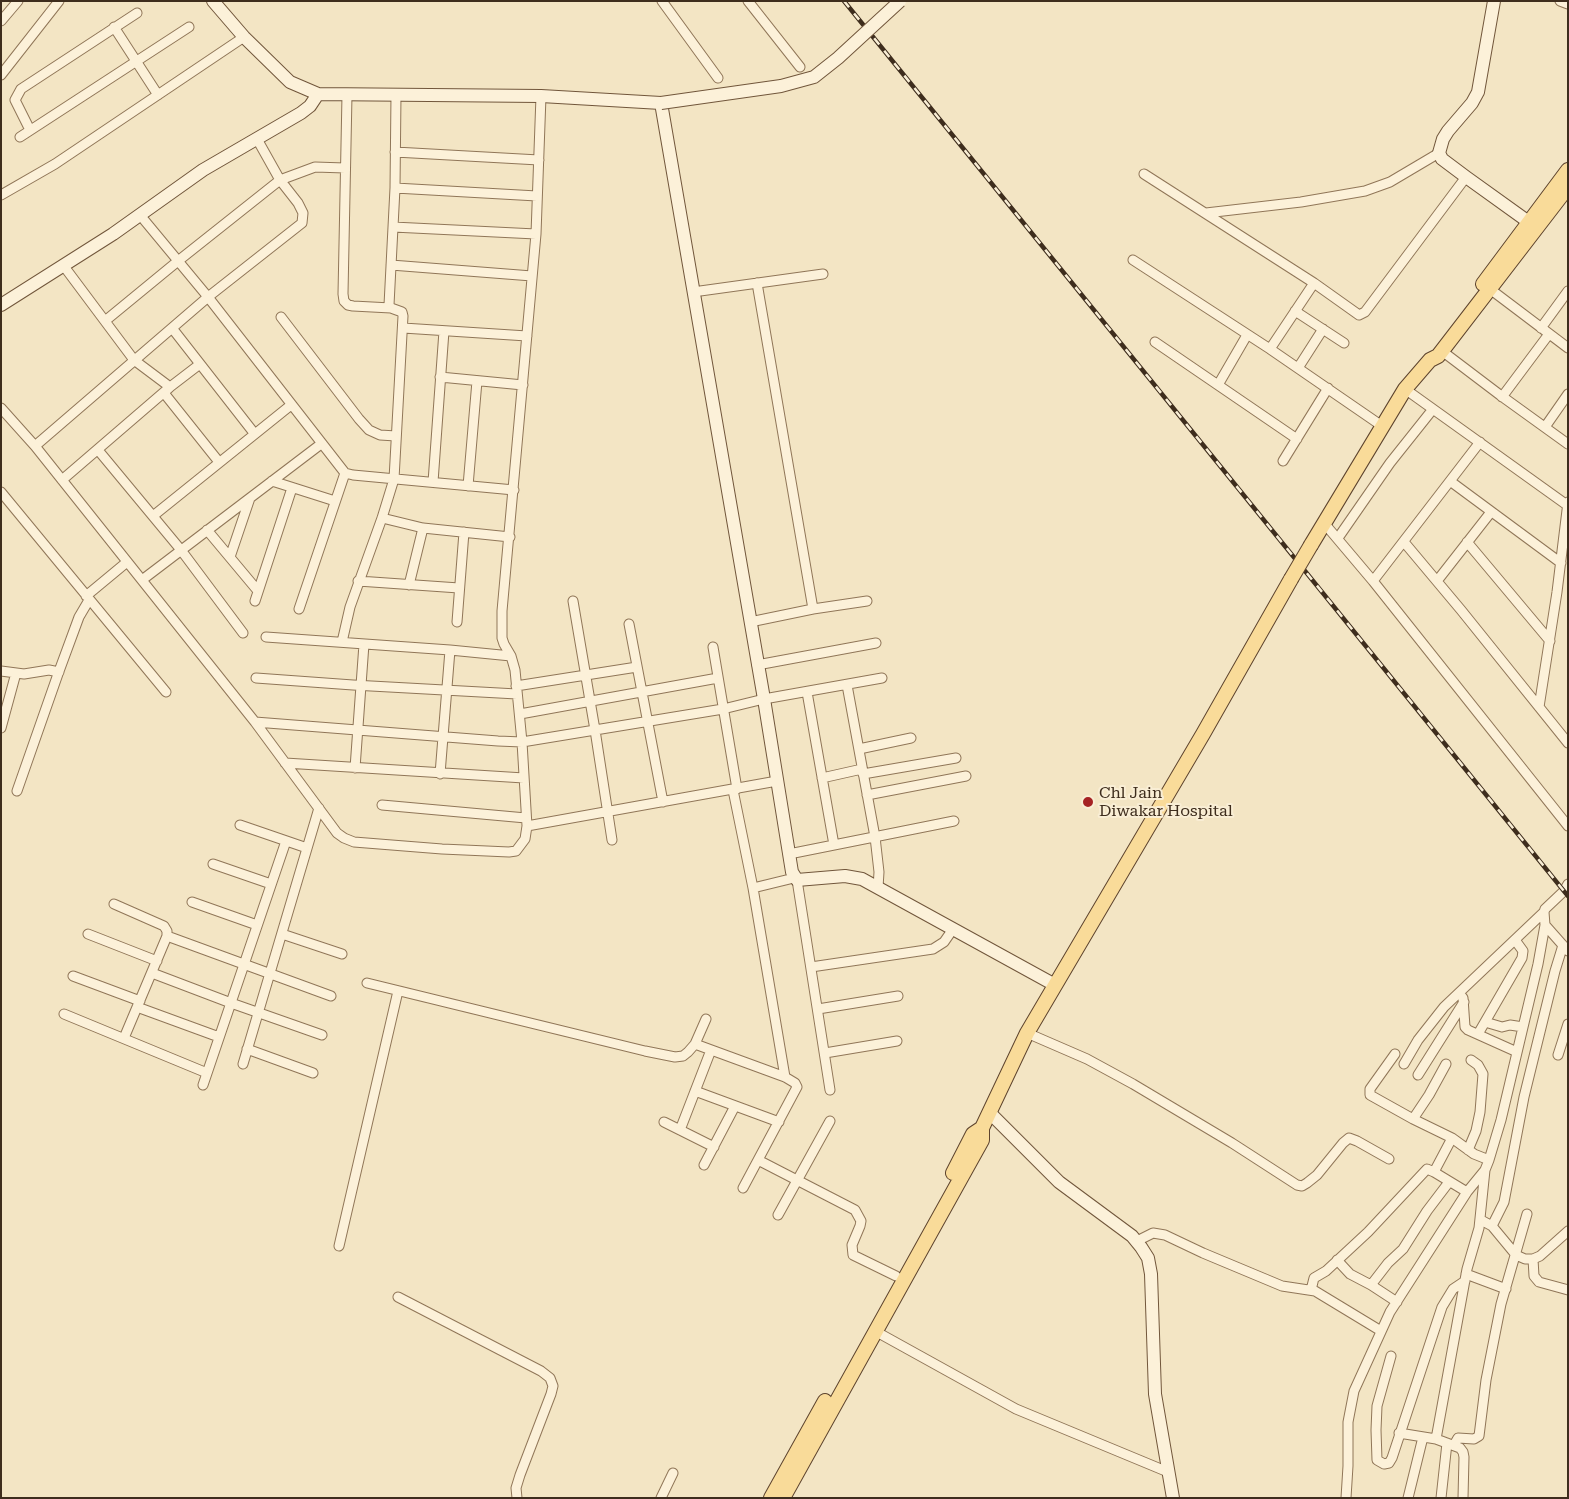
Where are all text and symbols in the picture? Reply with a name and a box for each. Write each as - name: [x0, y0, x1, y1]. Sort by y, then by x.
- place label: Chl Jain Diwakar Hospital: [1099, 783, 1233, 821]
- marker: Chl Jain Diwakar Hospital: [1081, 795, 1095, 809]

